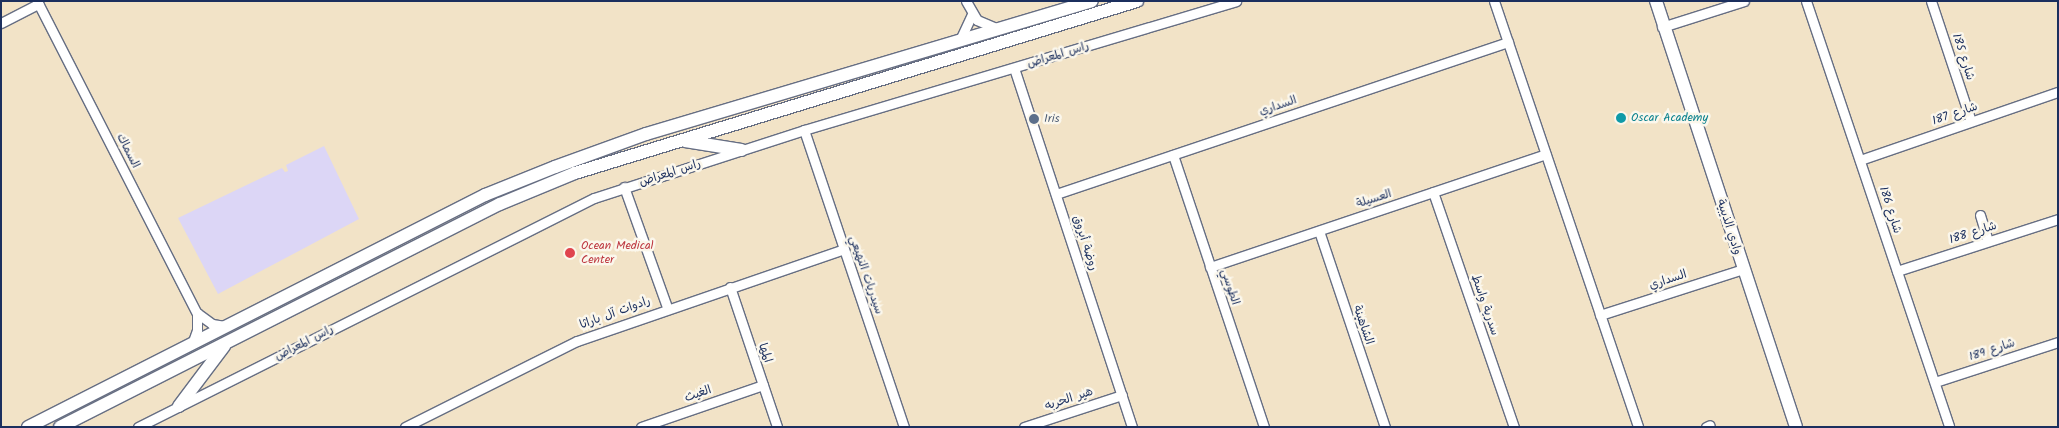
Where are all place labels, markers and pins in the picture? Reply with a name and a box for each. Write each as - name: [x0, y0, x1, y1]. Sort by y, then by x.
- place label: Oscar Academy: [1631, 111, 1708, 125]
- place label: Iris: [1044, 112, 1060, 126]
- marker: Oscar Academy: [1615, 112, 1627, 124]
- marker: Iris: [1028, 113, 1040, 125]
- place label: Ocean Medical Center: [581, 239, 654, 267]
- marker: Ocean Medical Center: [563, 246, 577, 260]

